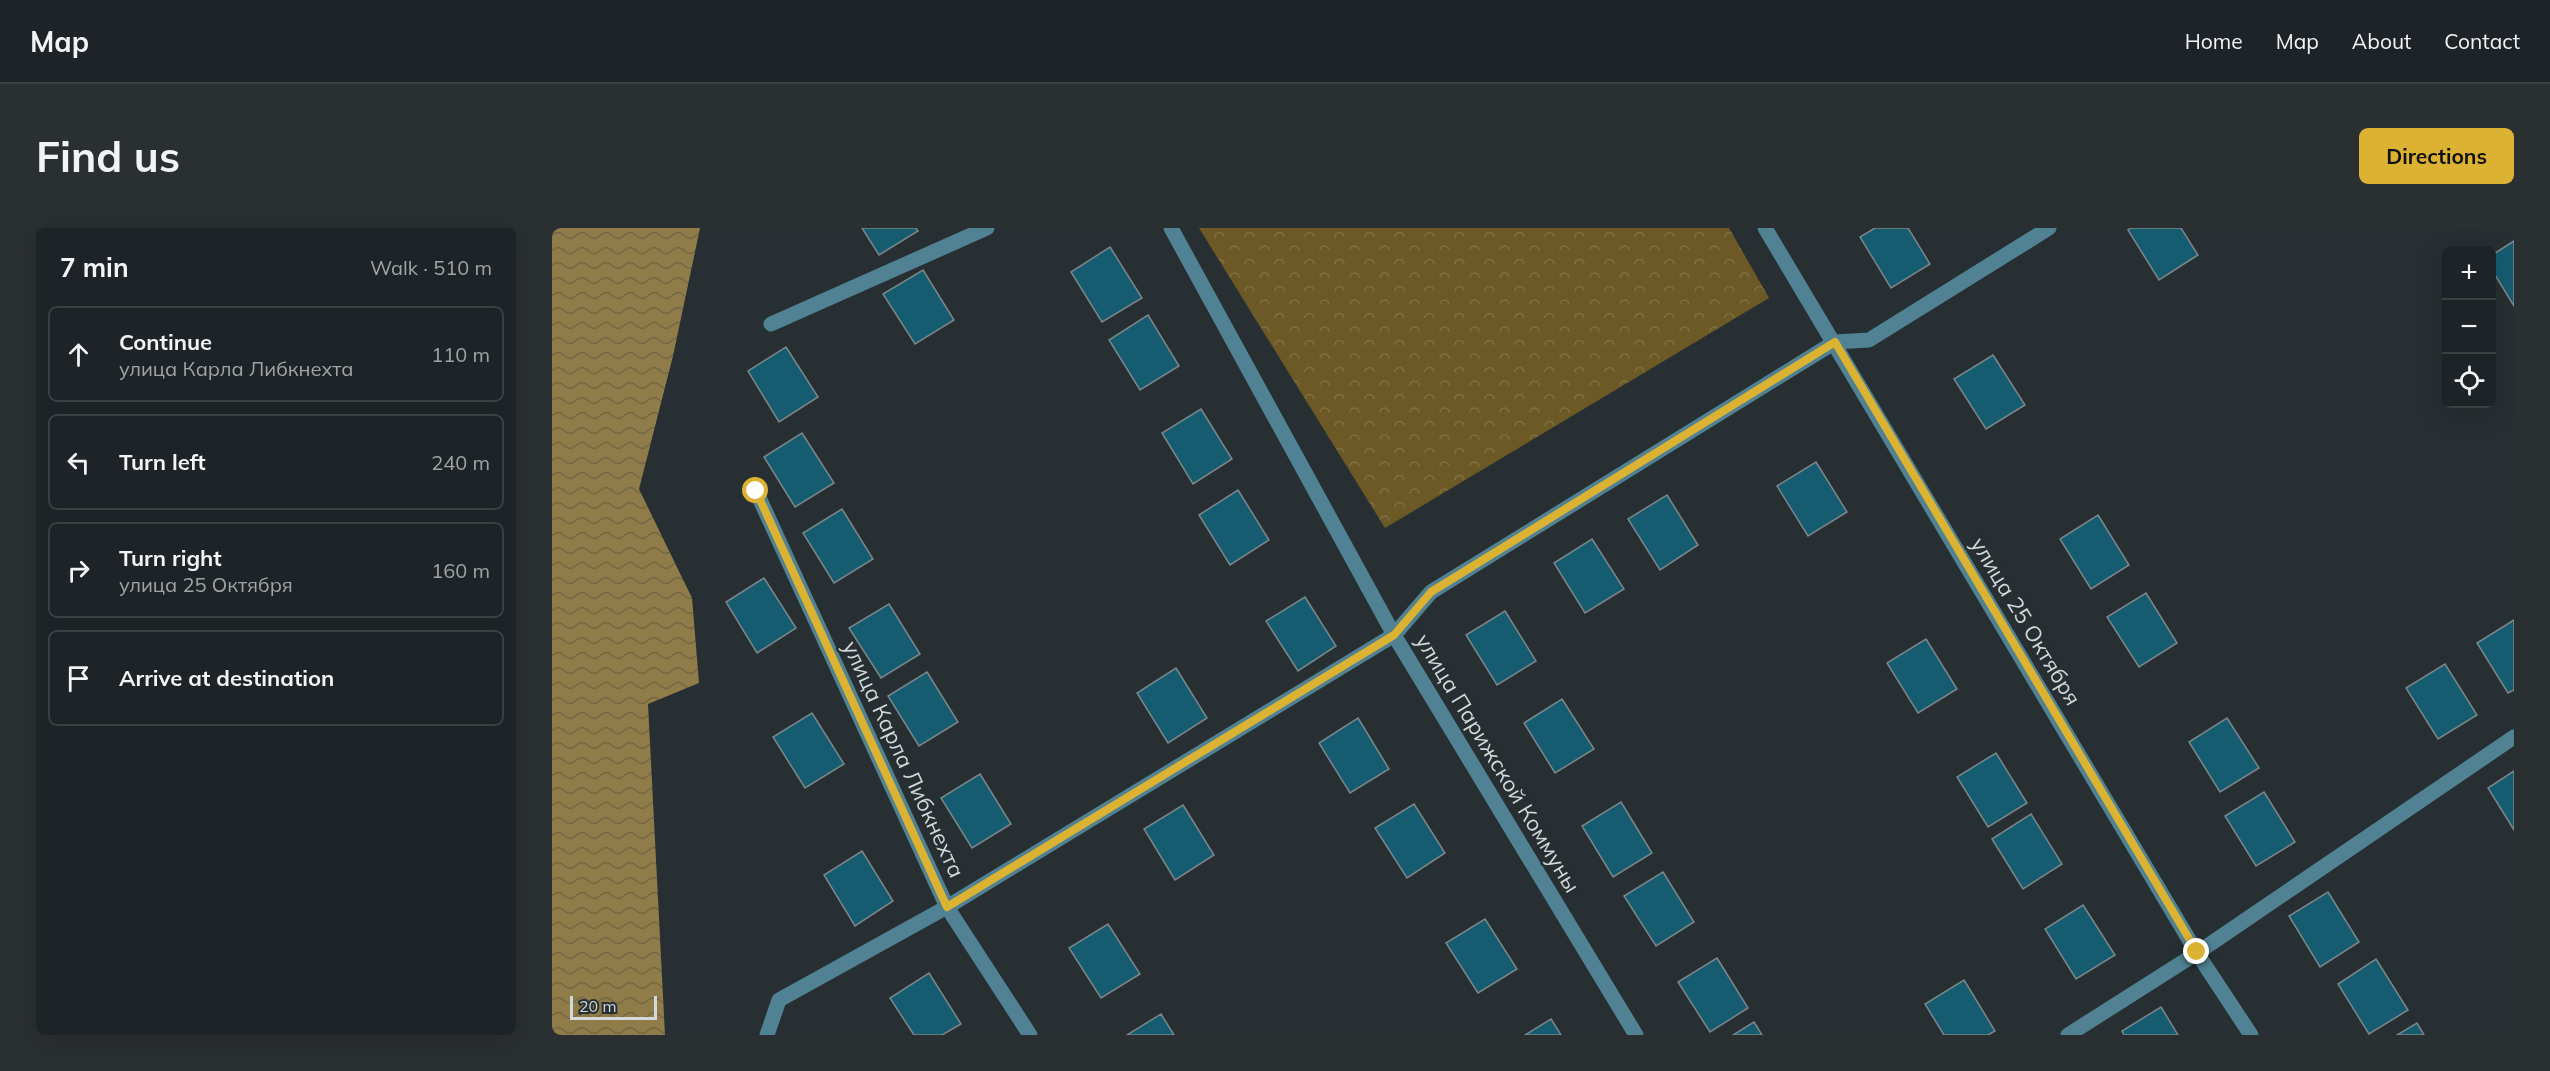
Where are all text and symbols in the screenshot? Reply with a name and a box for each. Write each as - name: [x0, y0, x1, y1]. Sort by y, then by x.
- text: Map: [30, 24, 89, 59]
- text: Home: [2185, 28, 2243, 54]
- text: Map: [2276, 28, 2319, 54]
- text: About: [2352, 28, 2411, 54]
- text: Contact: [2444, 28, 2520, 54]
- button: Directions: [2359, 128, 2514, 184]
- text: Find us: [36, 130, 180, 183]
- map controls: [2442, 246, 2496, 408]
- button: +: [2442, 246, 2496, 300]
- text: 7 min: [60, 251, 129, 284]
- text: Walk · 510 m: [370, 255, 492, 280]
- button: −: [2442, 300, 2496, 354]
- text: Continue: [119, 328, 212, 356]
- icon: ahead: [62, 338, 95, 371]
- text: 110 m: [431, 342, 490, 367]
- button: locate: [2442, 354, 2496, 408]
- text: улица Карла Либкнехта: [119, 356, 354, 381]
- icon: left: [62, 446, 95, 479]
- text: Turn left: [119, 448, 206, 476]
- text: 240 m: [431, 450, 490, 475]
- route start: [742, 477, 768, 503]
- street label: улица 25 Октября: [1965, 532, 2087, 710]
- text: Turn right: [119, 544, 222, 572]
- icon: right: [62, 554, 95, 587]
- text: 160 m: [431, 558, 490, 583]
- text: улица 25 Октября: [119, 572, 293, 597]
- street label: улица Парижской Коммуны: [1409, 628, 1587, 898]
- street label: улица Карла Либкнехта: [837, 636, 971, 882]
- icon: arrive: [62, 662, 95, 695]
- text: Arrive at destination: [119, 664, 334, 692]
- route end: [2183, 938, 2209, 964]
- scale bar: [570, 993, 657, 1020]
- text: 20 m: [579, 996, 616, 1016]

